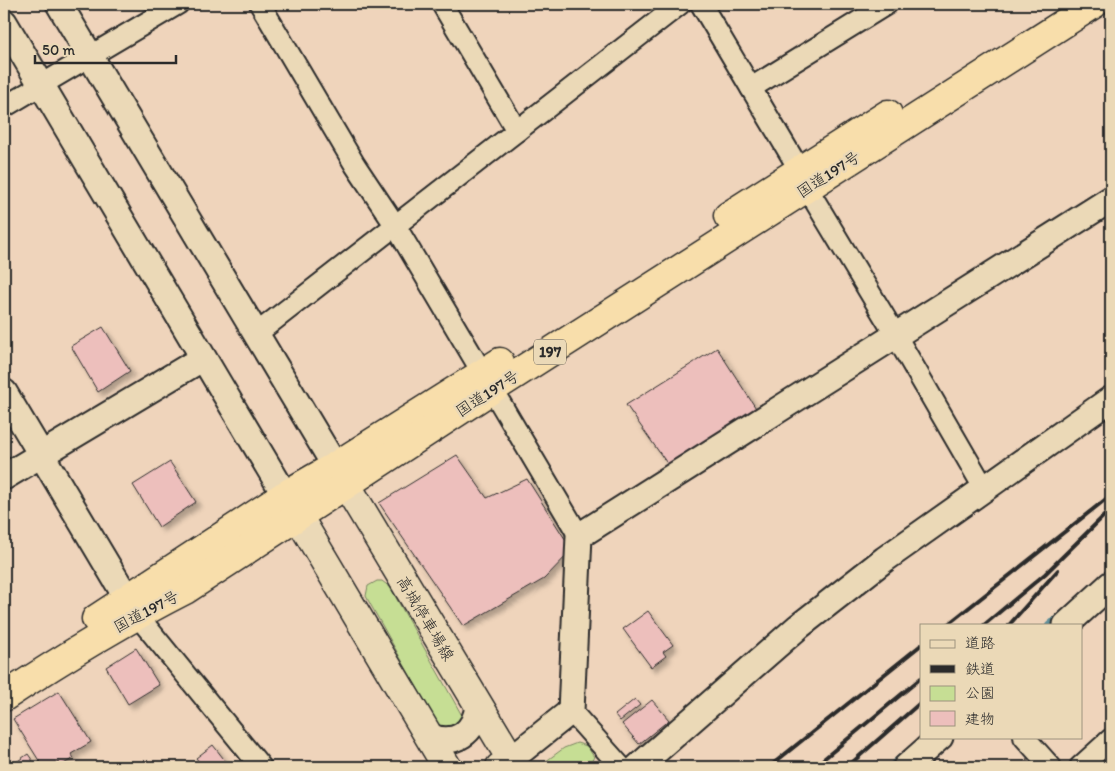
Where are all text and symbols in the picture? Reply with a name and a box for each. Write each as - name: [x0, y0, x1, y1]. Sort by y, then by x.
- scale bar: [35, 32, 176, 64]
- text: 50 m: [42, 41, 75, 59]
- street label: 国道197号: [793, 147, 864, 202]
- road number: 197: [534, 340, 566, 364]
- street label: 国道197号: [452, 366, 523, 421]
- street label: 高城停車場線: [393, 572, 458, 664]
- street label: 国道197号: [110, 586, 182, 637]
- legend: [920, 624, 1082, 738]
- text: 道路: [965, 634, 995, 652]
- text: 鉄道: [965, 660, 995, 678]
- text: 公園: [965, 684, 995, 702]
- text: 建物: [965, 710, 995, 728]

